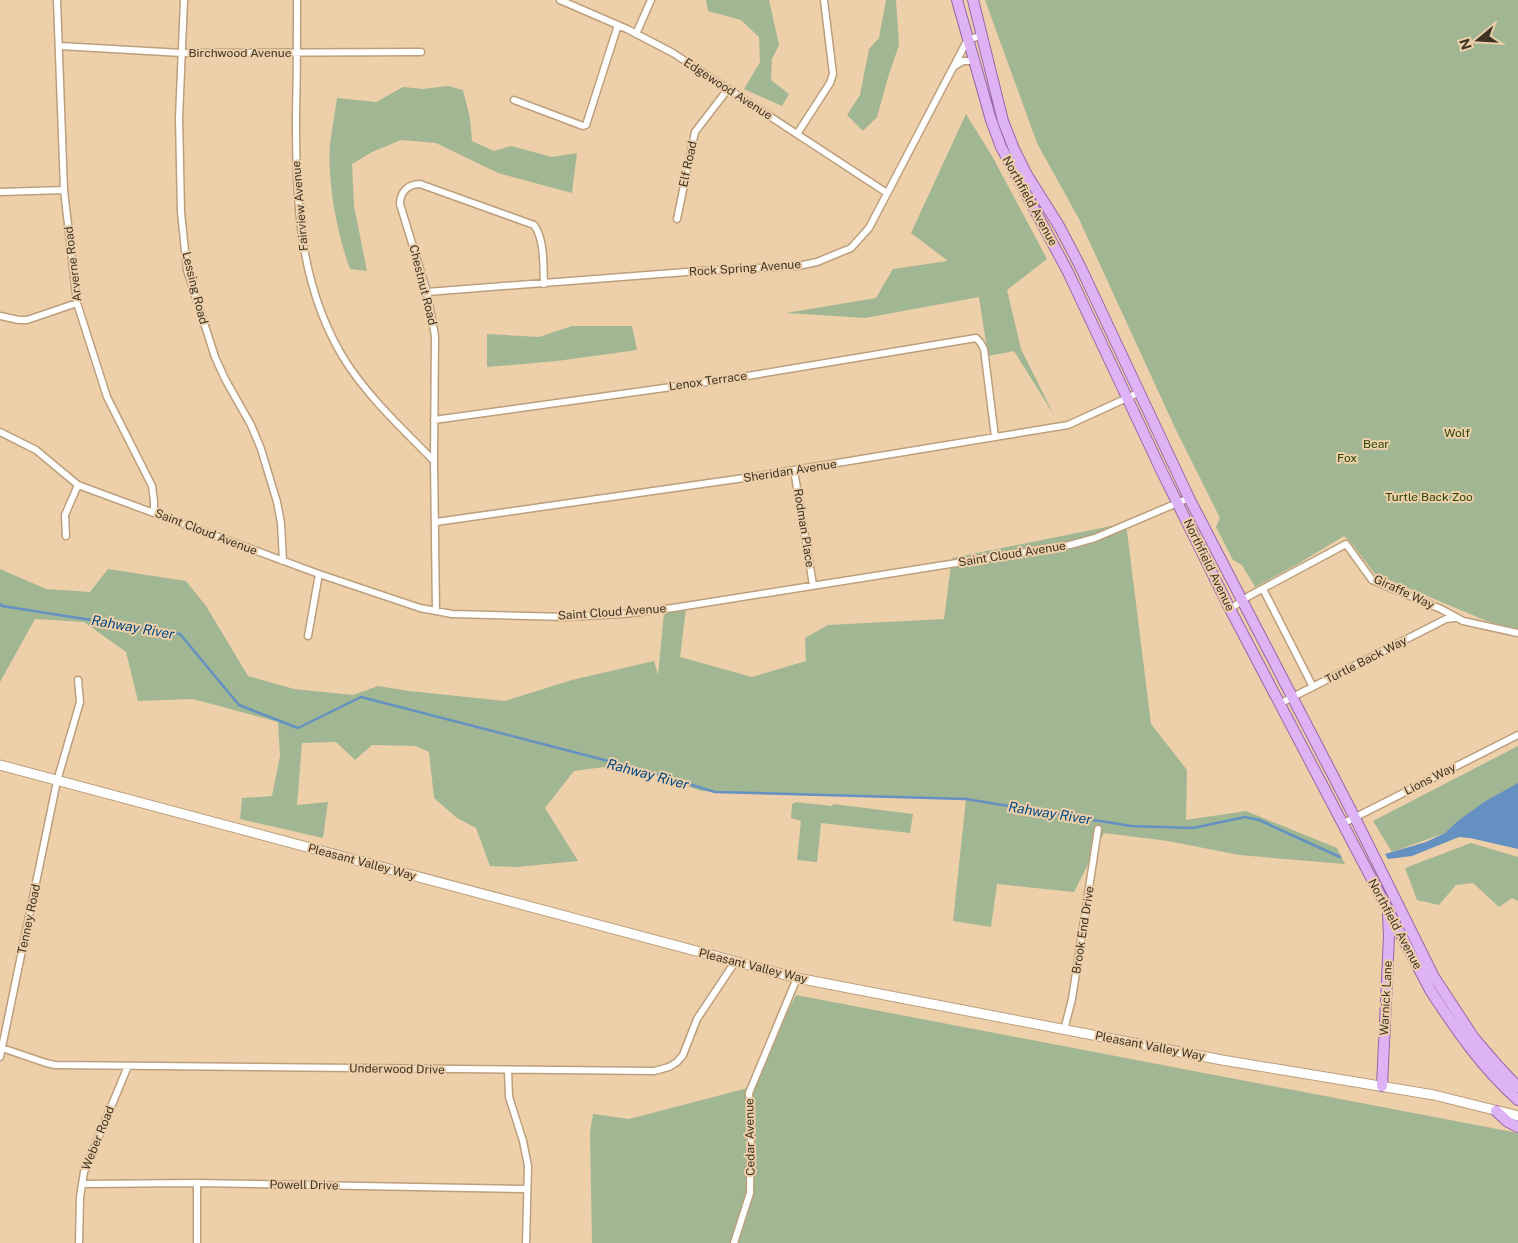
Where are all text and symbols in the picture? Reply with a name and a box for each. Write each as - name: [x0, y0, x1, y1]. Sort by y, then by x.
- north arrow: [1453, 15, 1503, 65]
- text: N: [1456, 36, 1475, 52]
- street label: Birchwood Avenue: [189, 46, 292, 60]
- street label: Edgewood Avenue: [681, 55, 775, 123]
- street label: Elf Road: [676, 140, 700, 188]
- street label: Northfield Avenue: [999, 154, 1061, 249]
- street label: Fairview Avenue: [289, 160, 311, 252]
- street label: Arverne Road: [61, 226, 85, 302]
- street label: Chestnut Road: [406, 243, 440, 327]
- street label: Lessing Road: [179, 250, 211, 326]
- street label: Rock Spring Avenue: [689, 257, 802, 279]
- street label: Lenox Terrace: [668, 369, 748, 393]
- park label: Wolf: [1444, 426, 1470, 440]
- park label: Bear: [1363, 437, 1389, 451]
- park label: Fox: [1337, 451, 1357, 465]
- street label: Sheridan Avenue: [742, 457, 838, 485]
- street label: Rodman Place: [791, 487, 817, 569]
- park label: Turtle Back Zoo: [1385, 490, 1473, 504]
- street label: Saint Cloud Avenue: [153, 506, 259, 558]
- street label: Northfield Avenue: [1181, 517, 1237, 614]
- street label: Saint Cloud Avenue: [957, 539, 1067, 569]
- street label: Giraffe Way: [1372, 572, 1437, 612]
- street label: Saint Cloud Avenue: [557, 601, 667, 623]
- water label: Rahway River: [90, 612, 176, 642]
- street label: Turtle Back Way: [1323, 633, 1410, 687]
- water label: Rahway River: [605, 755, 691, 793]
- street label: Lions Way: [1402, 760, 1459, 798]
- water label: Rahway River: [1007, 799, 1093, 828]
- street label: Pleasant Valley Way: [306, 841, 418, 883]
- street label: Northfield Avenue: [1365, 876, 1425, 972]
- street label: Tenney Road: [15, 883, 43, 955]
- street label: Brook End Drive: [1069, 885, 1097, 975]
- street label: Pleasant Valley Way: [697, 946, 809, 986]
- street label: Warnick Lane: [1377, 960, 1395, 1036]
- street label: Pleasant Valley Way: [1094, 1028, 1207, 1064]
- street label: Underwood Drive: [349, 1061, 445, 1077]
- street label: Cedar Avenue: [742, 1098, 758, 1176]
- street label: Weber Road: [79, 1104, 117, 1172]
- street label: Powell Drive: [269, 1177, 339, 1193]

